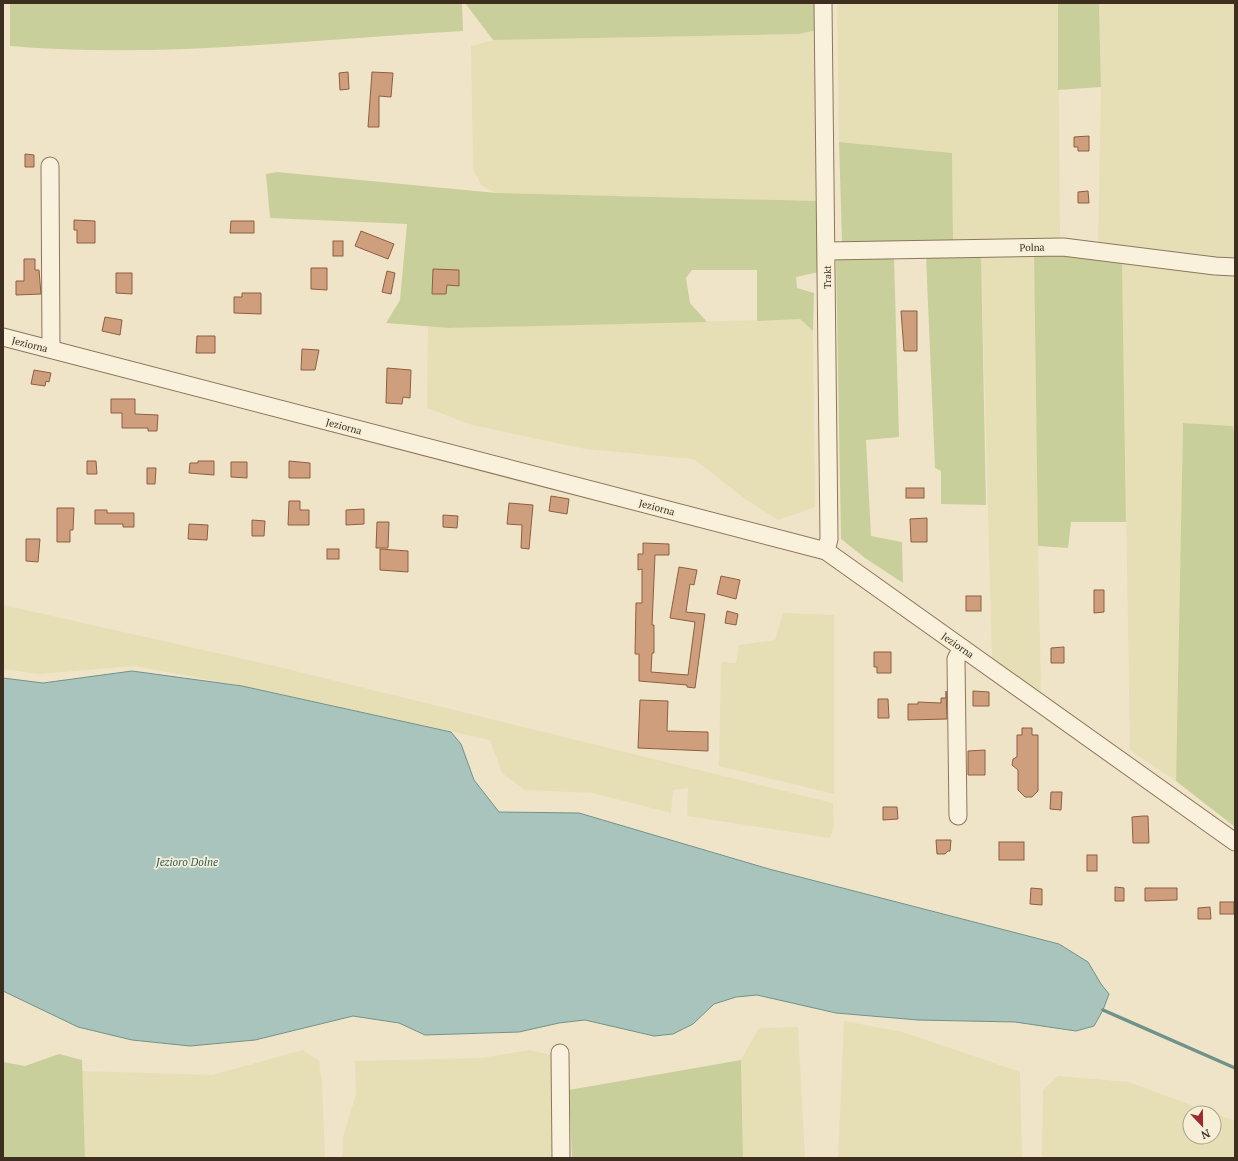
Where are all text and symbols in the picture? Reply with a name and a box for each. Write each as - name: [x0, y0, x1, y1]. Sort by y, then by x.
- street label: Polna: [1019, 241, 1045, 254]
- street label: Trakt: [821, 265, 834, 289]
- street label: Jeziorna: [11, 334, 49, 355]
- street label: Jeziorna: [325, 415, 363, 437]
- street label: Jeziorna: [638, 496, 676, 518]
- street label: Jeziorna: [939, 630, 976, 661]
- water label: Jezioro Dolne: [155, 855, 218, 869]
- north arrow: [1182, 1105, 1222, 1145]
- text: N: [1199, 1126, 1212, 1143]

